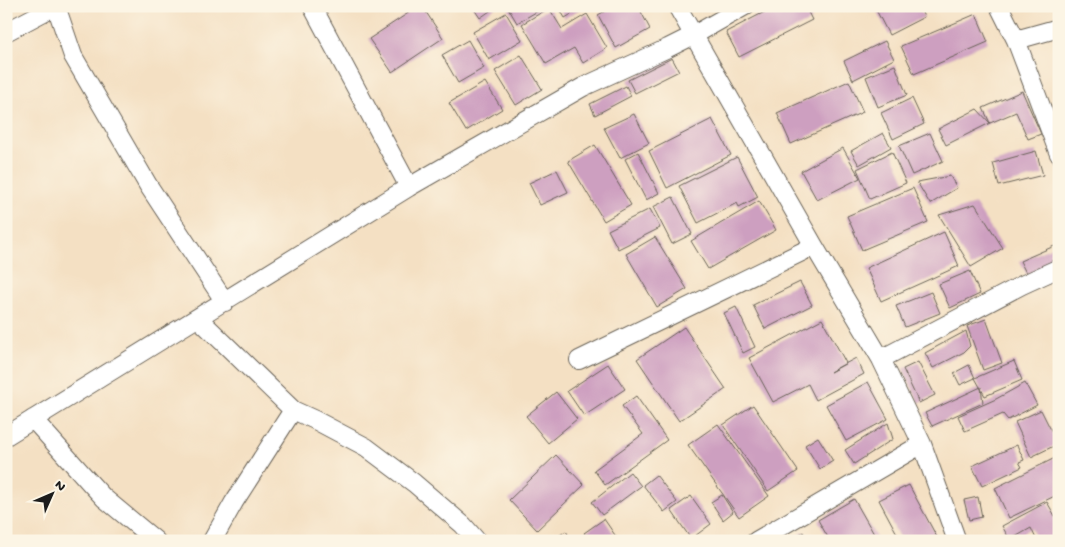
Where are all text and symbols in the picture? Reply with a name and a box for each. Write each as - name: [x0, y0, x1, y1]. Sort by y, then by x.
- north arrow: [28, 470, 78, 520]
- text: N: [50, 477, 69, 496]

